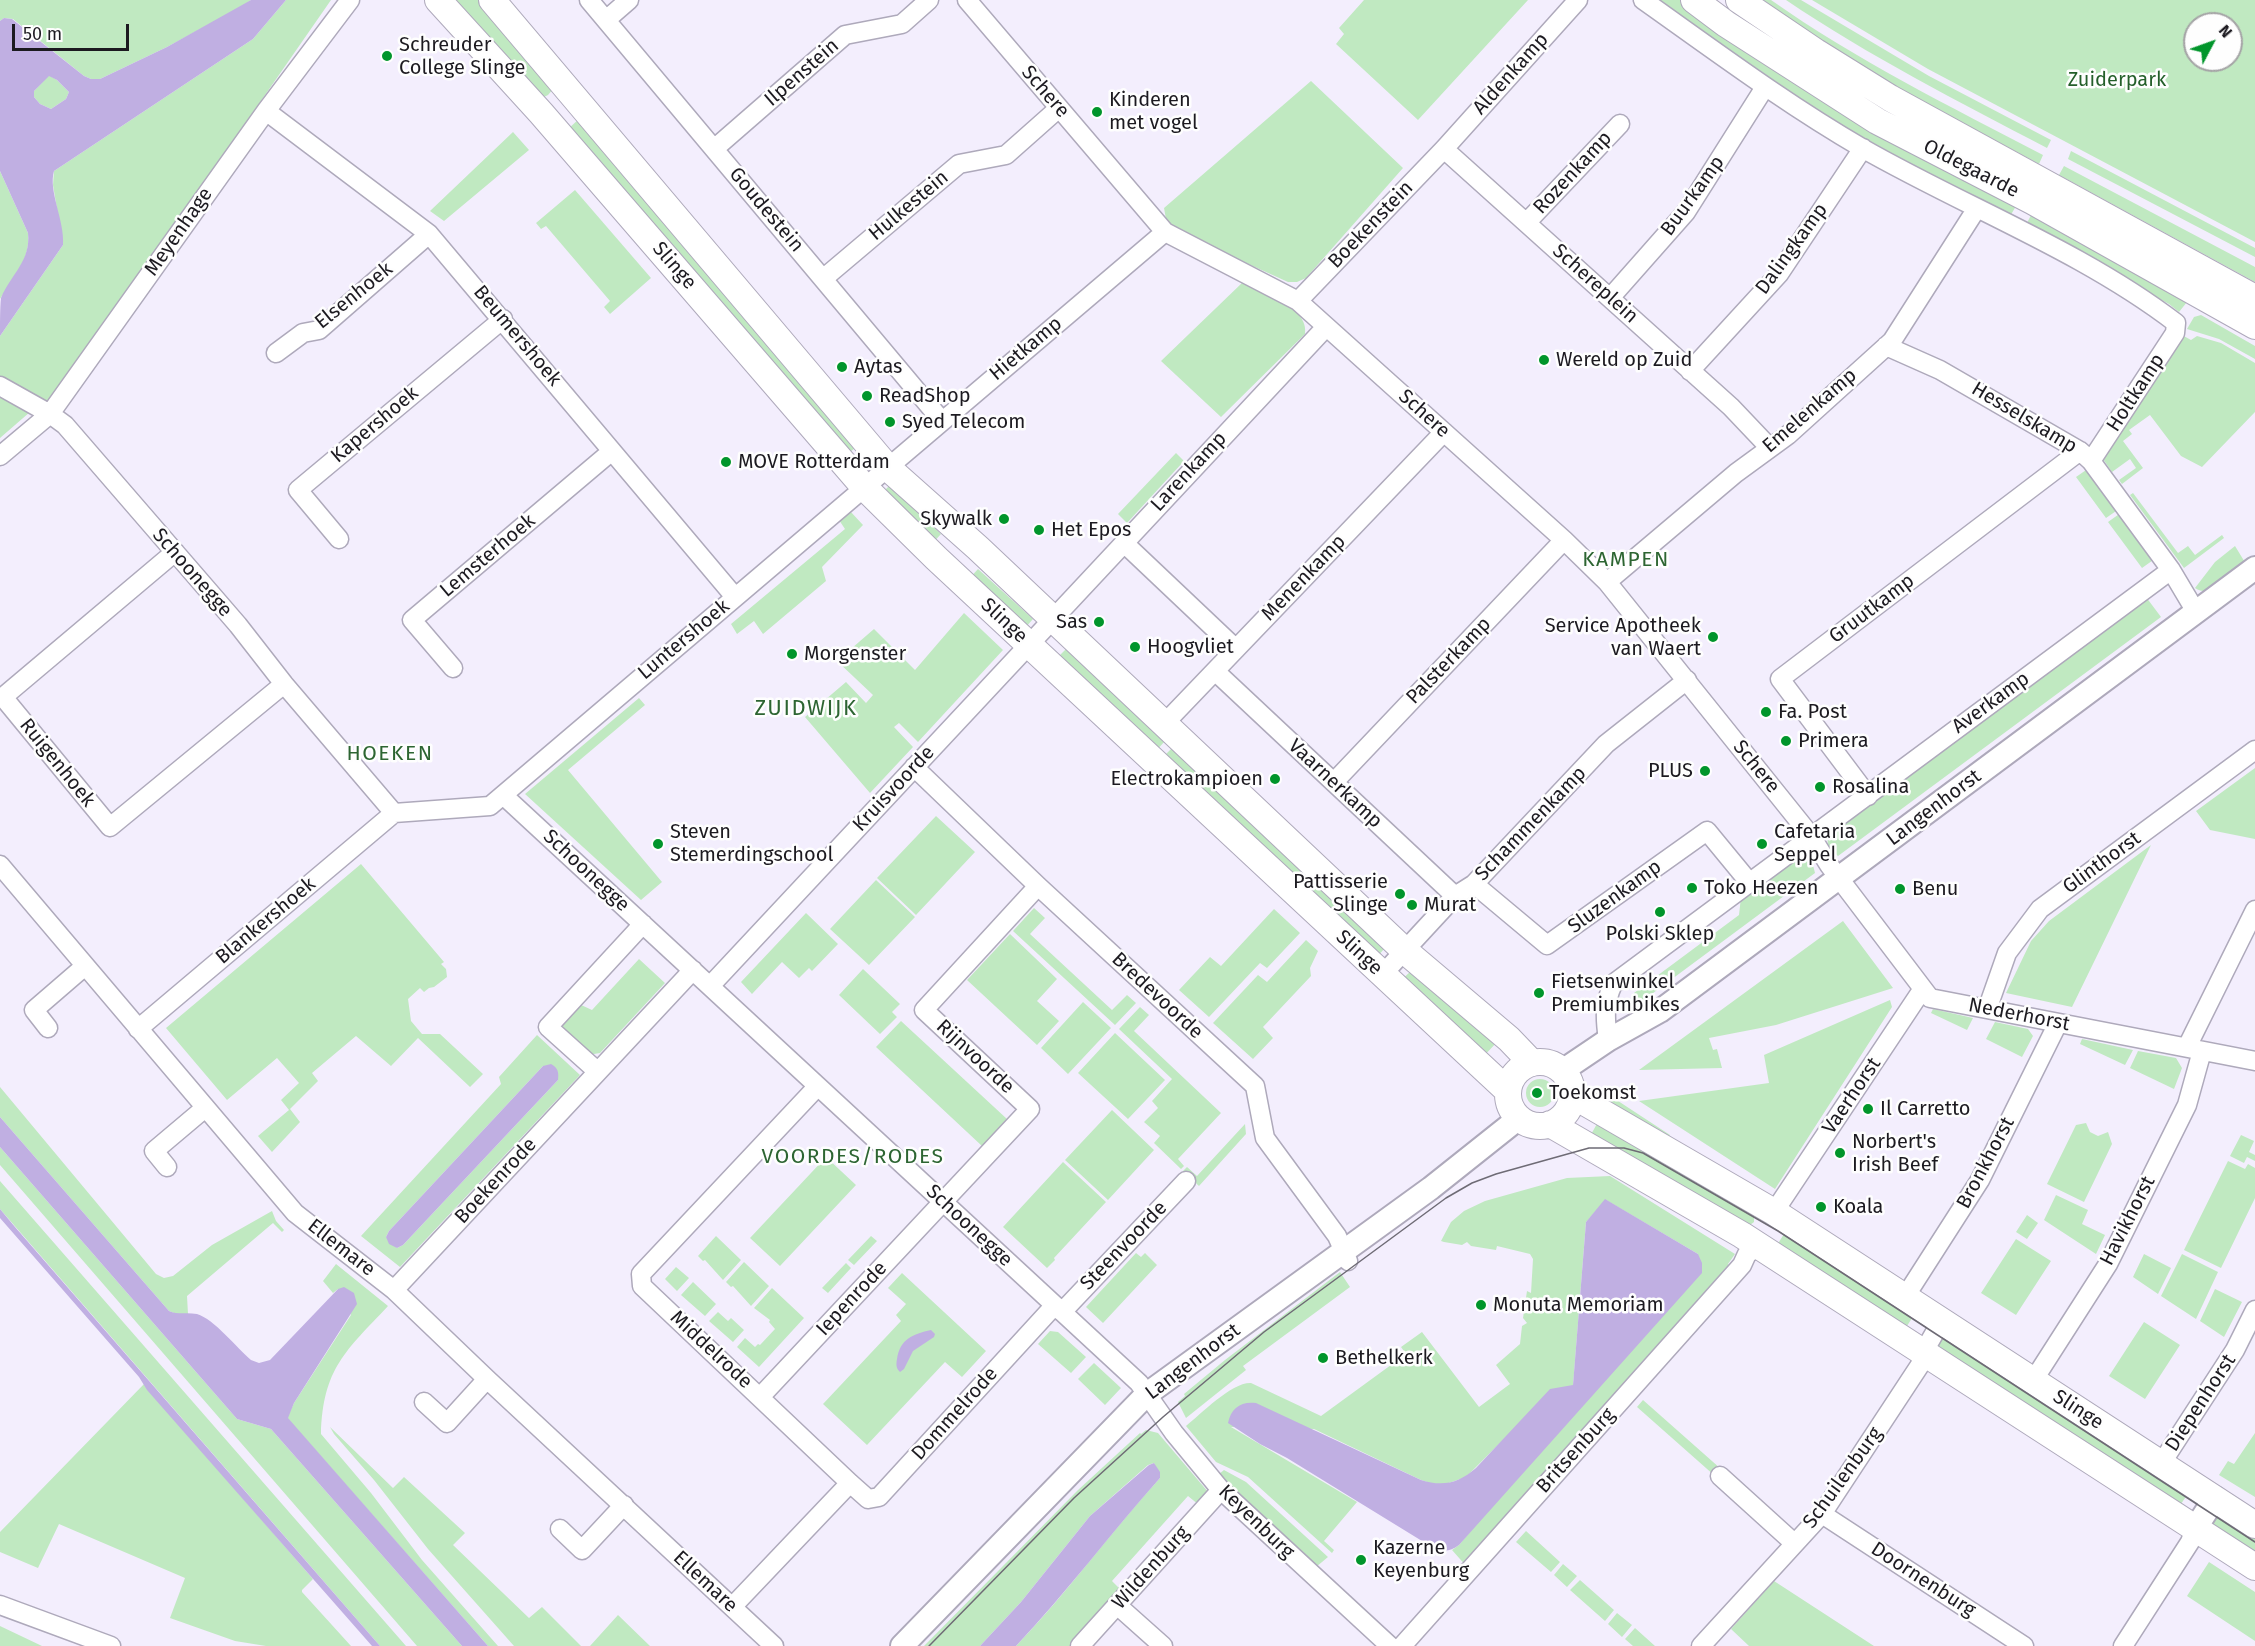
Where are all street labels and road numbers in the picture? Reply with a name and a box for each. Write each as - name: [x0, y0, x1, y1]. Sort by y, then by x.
- street label: Aldenkamp: [1468, 28, 1554, 120]
- street label: Ilpenstein: [760, 34, 844, 112]
- street label: Schere: [1016, 61, 1074, 123]
- street label: Rozenkamp: [1529, 127, 1617, 219]
- street label: Oldegaarde: [1919, 135, 2023, 203]
- street label: Buurkamp: [1656, 151, 1730, 241]
- street label: Goudestein: [724, 163, 808, 257]
- street label: Hulkestein: [864, 166, 954, 246]
- street label: Boekenstein: [1323, 176, 1419, 274]
- street label: Meyenhage: [140, 183, 218, 281]
- street label: Dalingkamp: [1751, 199, 1833, 299]
- street label: Slinge: [647, 237, 701, 295]
- street label: Schereplein: [1547, 239, 1643, 329]
- street label: Elsenhoek: [310, 257, 398, 335]
- street label: Beumershoek: [468, 281, 566, 391]
- street label: Hietkamp: [985, 312, 1067, 386]
- street label: Holtkamp: [2102, 349, 2170, 437]
- street label: Emelenkamp: [1758, 364, 1862, 458]
- street label: Hesselskamp: [1967, 377, 2081, 459]
- street label: Kapershoek: [326, 382, 424, 468]
- street label: Schere: [1393, 385, 1455, 443]
- street label: Larenkamp: [1146, 427, 1232, 517]
- street label: Lemsterhoek: [436, 509, 540, 603]
- street label: Schoonegge: [147, 524, 237, 622]
- street label: Menenkamp: [1257, 530, 1351, 626]
- street label: Gruutkamp: [1825, 569, 1919, 649]
- street label: Slinge: [976, 593, 1032, 649]
- street label: Luntershoek: [633, 595, 735, 685]
- street label: Palsterkamp: [1402, 612, 1496, 710]
- street label: Averkamp: [1948, 667, 2034, 739]
- street label: Ruigenhoek: [14, 714, 100, 812]
- street label: Vaarnerkamp: [1283, 734, 1387, 834]
- street label: Schere: [1727, 736, 1785, 798]
- street label: Kruisvoorde: [848, 741, 940, 837]
- street label: Schammenkamp: [1470, 762, 1592, 886]
- street label: Langenhorst: [1882, 765, 1986, 851]
- street label: Schoonegge: [538, 825, 634, 917]
- street label: Glinthorst: [2058, 827, 2146, 899]
- street label: Sluzenkamp: [1564, 855, 1666, 939]
- street label: Blankershoek: [211, 872, 321, 970]
- street label: Slinge: [1331, 925, 1387, 981]
- street label: Bredevoorde: [1106, 948, 1208, 1044]
- street label: Nederhorst: [1966, 993, 2072, 1037]
- street label: Rijnvoorde: [931, 1015, 1019, 1099]
- street label: Vaerhorst: [1818, 1053, 1886, 1139]
- street label: Bronkhorst: [1952, 1113, 2020, 1213]
- street label: Boekenrode: [450, 1133, 542, 1229]
- street label: Havikhorst: [2095, 1172, 2161, 1270]
- street label: Schoonegge: [921, 1180, 1017, 1272]
- street label: Steenvoorde: [1076, 1197, 1172, 1295]
- street label: Ellemare: [302, 1214, 380, 1282]
- street label: Iepenrode: [812, 1257, 892, 1341]
- street label: Middelrode: [665, 1306, 757, 1394]
- street label: Langenhorst: [1141, 1319, 1245, 1405]
- street label: Diepenhorst: [2161, 1350, 2241, 1456]
- street label: Dommelrode: [907, 1362, 1003, 1466]
- street label: Slinge: [2048, 1385, 2108, 1435]
- street label: Britsenburg: [1532, 1404, 1620, 1498]
- street label: Schuilenburg: [1798, 1423, 1888, 1533]
- street label: Keyenburg: [1213, 1480, 1299, 1564]
- street label: Wildenburg: [1107, 1521, 1195, 1615]
- street label: Doornenburg: [1866, 1537, 1980, 1623]
- street label: Ellemare: [668, 1546, 742, 1618]

